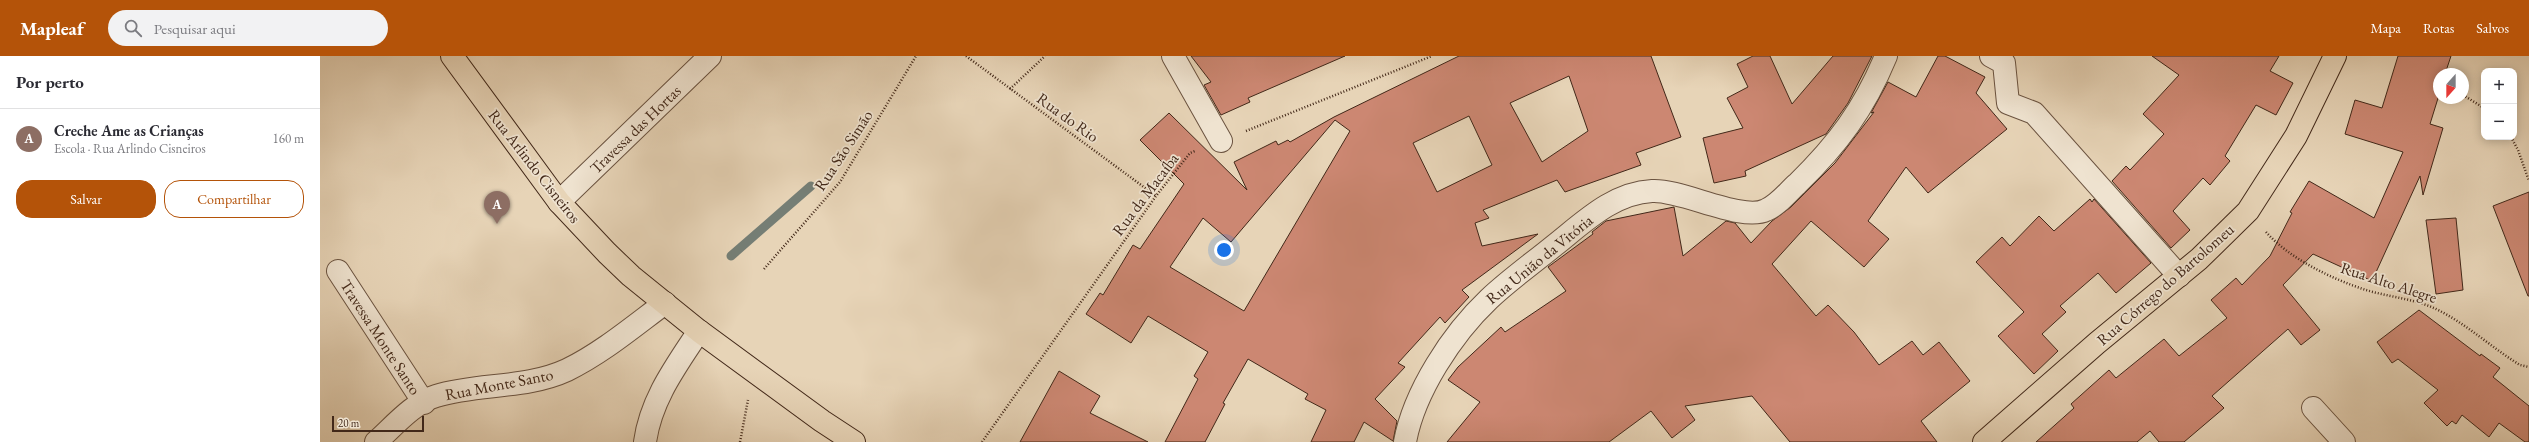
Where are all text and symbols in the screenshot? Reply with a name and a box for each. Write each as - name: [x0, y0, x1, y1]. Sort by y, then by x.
- search box: [108, 10, 388, 46]
- text: Mapleaf: [20, 16, 84, 41]
- icon: search: [122, 17, 144, 39]
- text: Pesquisar aqui: [154, 19, 236, 38]
- text: Mapa: [2370, 19, 2401, 37]
- text: Rotas: [2423, 19, 2454, 37]
- text: Salvos: [2476, 19, 2509, 37]
- north arrow: [2433, 68, 2469, 104]
- map controls: [2481, 68, 2517, 140]
- button: +: [2481, 68, 2517, 104]
- text: Por perto: [16, 71, 84, 93]
- street label: Travessa das Hortas: [585, 80, 685, 178]
- street label: Rua do Rio: [1032, 88, 1103, 147]
- button: −: [2481, 104, 2517, 140]
- street label: Rua Arlindo Cisneiros: [485, 105, 585, 227]
- street label: Rua São Simão: [809, 106, 877, 195]
- text: Creche Ame as Crianças: [54, 121, 204, 140]
- text: A: [24, 130, 34, 147]
- text: 160 m: [273, 130, 304, 147]
- text: Escola · Rua Arlindo Cisneiros: [54, 140, 206, 157]
- street label: Rua da Macaíba: [1107, 148, 1184, 240]
- button: Salvar: [16, 180, 156, 218]
- button: Compartilhar: [164, 180, 304, 218]
- pin: A: [484, 191, 510, 224]
- street label: Rua União da Vitória: [1482, 209, 1598, 309]
- street label: Rua Córrego do Bartolomeu: [2092, 218, 2239, 350]
- your location: [1214, 240, 1234, 260]
- street label: Rua Alto Alegre: [2338, 257, 2440, 308]
- street label: Travessa Monte Santo: [335, 276, 426, 399]
- street label: Rua Monte Santo: [443, 364, 555, 405]
- scale bar: [332, 414, 424, 433]
- text: 20 m: [338, 416, 359, 430]

